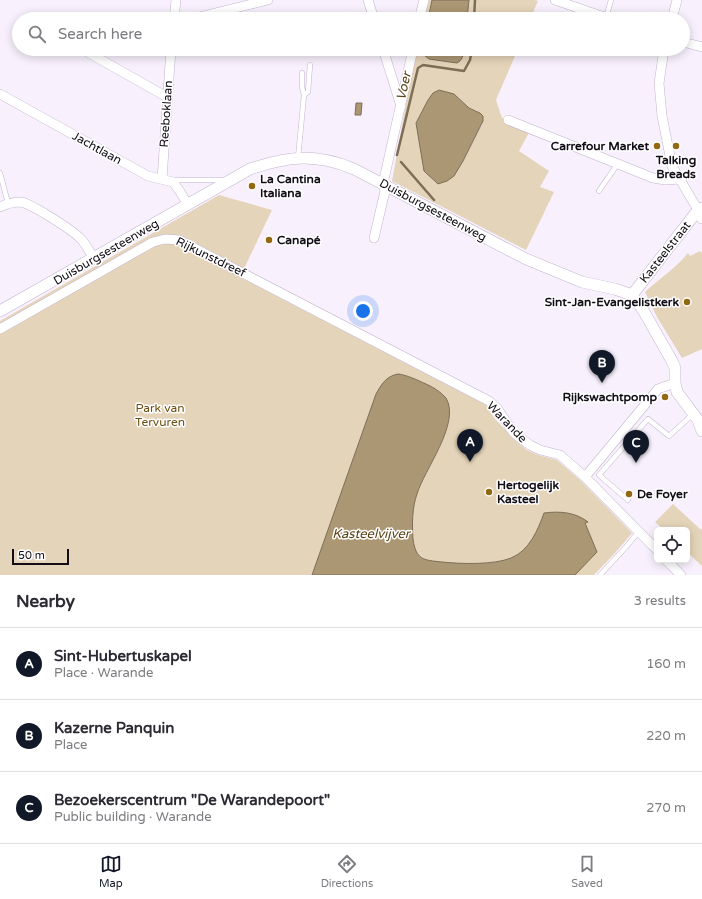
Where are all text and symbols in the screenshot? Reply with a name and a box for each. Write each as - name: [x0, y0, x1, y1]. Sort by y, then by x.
- search box: [12, 12, 690, 56]
- icon: search: [26, 23, 48, 45]
- text: Search here: [58, 25, 142, 43]
- water label: Voer: [393, 69, 415, 102]
- street label: Reeboklaan: [157, 80, 175, 148]
- street label: Jachtlaan: [70, 129, 124, 167]
- place label: Carrefour Market: [551, 139, 649, 153]
- marker: Carrefour Market: [652, 141, 662, 151]
- marker: Talking Breads: [671, 141, 681, 151]
- place label: Talking Breads: [655, 153, 696, 181]
- place label: La Cantina Italiana: [260, 172, 321, 200]
- street label: Duisburgsesteenweg: [377, 176, 489, 244]
- marker: La Cantina Italiana: [247, 181, 257, 191]
- street label: Duisburgsesteenweg: [51, 216, 161, 288]
- street label: Kasteelstraat: [637, 218, 694, 286]
- place label: Canapé: [277, 233, 321, 248]
- street label: Rijkunstdreef: [174, 234, 249, 280]
- marker: Canapé: [264, 235, 274, 245]
- place label: Sint-Jan-Evangelistkerk: [545, 295, 679, 310]
- marker: Sint-Jan-Evangelistkerk: [682, 297, 692, 307]
- your location: [353, 301, 373, 321]
- pin: B: [589, 350, 615, 383]
- place label: Rijkswachtpomp: [562, 390, 657, 405]
- marker: Rijkswachtpomp: [660, 392, 670, 402]
- street label: Warande: [484, 399, 530, 445]
- park label: Park van Tervuren: [135, 401, 185, 429]
- pin: A: [457, 429, 483, 462]
- pin: C: [623, 430, 649, 463]
- place label: Hertogelijk Kasteel: [497, 478, 559, 506]
- marker: Hertogelijk Kasteel: [484, 487, 494, 497]
- place label: De Foyer: [637, 487, 688, 502]
- marker: De Foyer: [624, 489, 634, 499]
- water label: Kasteelvijver: [332, 526, 412, 542]
- map controls: [654, 527, 690, 563]
- button: locate: [654, 527, 690, 563]
- scale bar: [12, 547, 69, 566]
- text: 50 m: [18, 549, 45, 562]
- text: Nearby: [16, 591, 75, 612]
- text: 3 results: [634, 593, 686, 609]
- text: Sint-Hubertuskapel: [54, 647, 192, 665]
- text: A: [24, 656, 34, 672]
- text: 160 m: [646, 656, 686, 672]
- text: Place · Warande: [54, 665, 153, 681]
- text: Kazerne Panquin: [54, 719, 174, 737]
- text: B: [24, 728, 34, 744]
- text: 220 m: [646, 728, 686, 744]
- text: Place: [54, 737, 87, 753]
- text: Bezoekerscentrum "De Warandepoort": [54, 791, 330, 809]
- text: C: [24, 800, 34, 816]
- text: 270 m: [646, 800, 686, 816]
- text: Public building · Warande: [54, 809, 212, 825]
- tab: Map: [99, 853, 123, 890]
- tab: Directions: [321, 853, 373, 890]
- tab: Saved: [571, 853, 603, 890]

